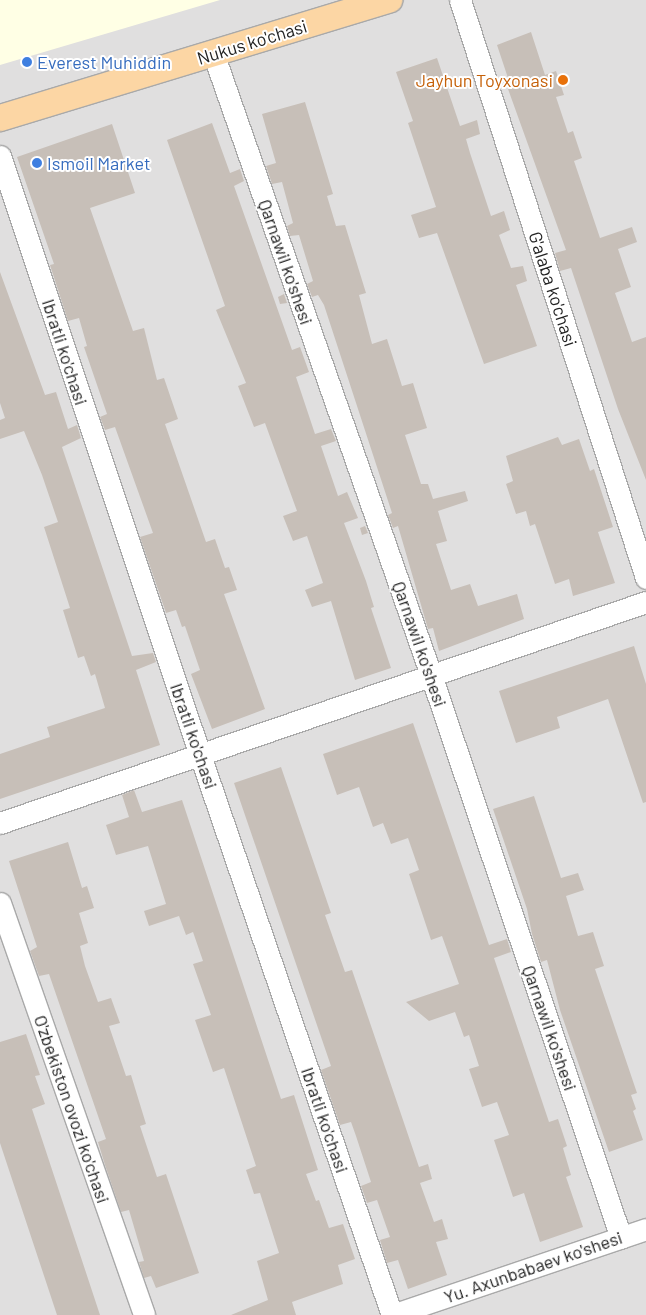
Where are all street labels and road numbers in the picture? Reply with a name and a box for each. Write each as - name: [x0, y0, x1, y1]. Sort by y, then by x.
- street label: Nukus ko'chasi: [194, 15, 310, 69]
- street label: Qarnawil ko'shesi: [254, 196, 318, 328]
- street label: G'alaba ko'chasi: [524, 229, 582, 349]
- street label: Ibratli ko'chasi: [38, 296, 92, 408]
- street label: Qarnawil ko'shesi: [388, 578, 452, 710]
- street label: Ibratli ko'chasi: [166, 680, 222, 792]
- street label: Qarnawil ko'shesi: [518, 962, 582, 1094]
- street label: O'zbekiston ovozi ko'chasi: [30, 1012, 114, 1206]
- street label: Ibratli ko'chasi: [297, 1064, 353, 1176]
- street label: Yu. Axunbabaev ko'shesi: [441, 1226, 625, 1308]

